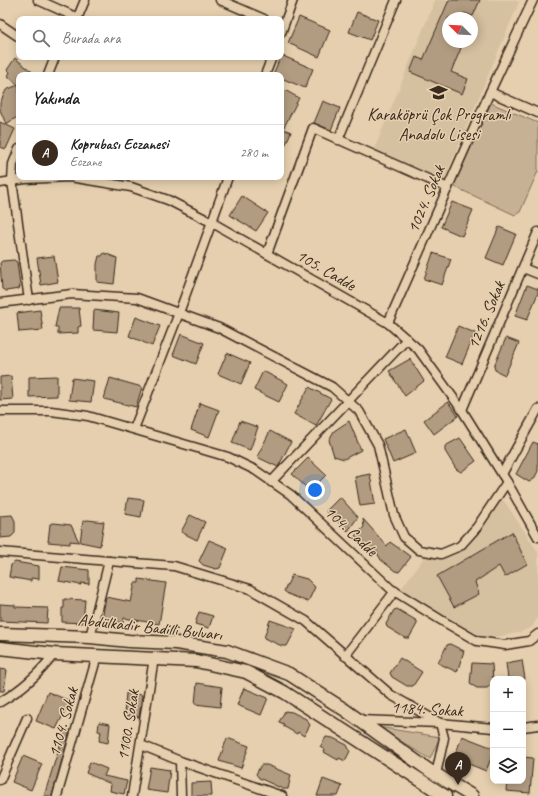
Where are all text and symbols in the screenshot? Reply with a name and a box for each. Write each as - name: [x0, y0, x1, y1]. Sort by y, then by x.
- north arrow: [442, 12, 478, 48]
- search box: [16, 16, 284, 60]
- icon: search: [30, 27, 52, 49]
- text: Burada ara: [62, 29, 120, 48]
- school or university icon: Karaköprü Çok Programlı Anadolu Lisesi: [429, 82, 449, 102]
- text: Yakında: [32, 88, 79, 109]
- place label: Karaköprü Çok Programlı Anadolu Lisesi: [367, 104, 512, 145]
- text: Koprubası Eczanesi: [70, 135, 169, 154]
- text: A: [42, 145, 48, 161]
- text: 280 m: [240, 145, 268, 161]
- text: Eczane: [70, 154, 101, 170]
- street label: 1024. Sokak: [402, 160, 450, 236]
- street label: 105. Cadde: [293, 245, 361, 296]
- street label: 1216. Sokak: [462, 276, 510, 352]
- your location: [305, 480, 325, 500]
- street label: 104. Cadde: [320, 501, 383, 562]
- street label: Abdülkadir Badilli Bulvarı: [77, 609, 224, 645]
- map controls: [490, 676, 526, 784]
- button: +: [490, 676, 526, 712]
- street label: 1104. Sokak: [43, 683, 83, 759]
- street label: 1100. Sokak: [112, 686, 144, 762]
- street label: 1184. Sokak: [391, 697, 465, 721]
- button: −: [490, 712, 526, 748]
- button: layers: [490, 748, 526, 784]
- pin: A: [445, 752, 471, 785]

